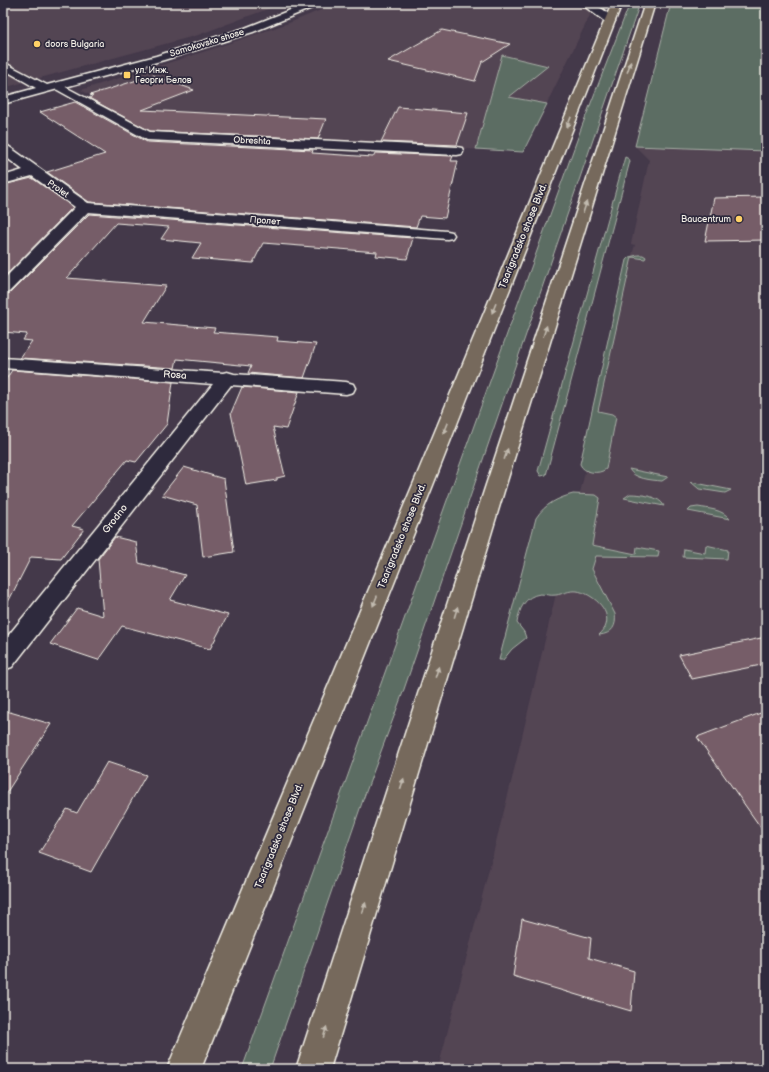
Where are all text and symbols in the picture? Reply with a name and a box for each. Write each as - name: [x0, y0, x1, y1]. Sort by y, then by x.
- street label: Samokovsko shose: [168, 26, 246, 60]
- marker: doors Bulgaria: [32, 39, 42, 49]
- place label: doors Bulgaria: [45, 39, 104, 50]
- one-way arrow: [627, 61, 633, 73]
- place label: ул. Инж. Георги Белов: [135, 65, 192, 86]
- marker: ул. Инж. Георги Белов: [122, 70, 132, 80]
- one-way arrow: [566, 117, 572, 128]
- street label: Obreshta: [233, 135, 271, 147]
- street label: Prolet: [45, 178, 71, 200]
- street label: Tsarigradsko shose Blvd.: [496, 182, 550, 290]
- one-way arrow: [582, 200, 588, 212]
- street label: Пролет: [249, 214, 282, 228]
- place label: Baucentrum: [681, 214, 731, 225]
- marker: Baucentrum: [734, 214, 744, 224]
- one-way arrow: [491, 302, 497, 314]
- one-way arrow: [542, 324, 548, 336]
- street label: Rosa: [163, 368, 187, 382]
- one-way arrow: [442, 423, 448, 435]
- one-way arrow: [503, 448, 509, 460]
- street label: Tsarigradsko shose Blvd.: [375, 482, 429, 590]
- street label: Grodno: [100, 502, 130, 536]
- one-way arrow: [372, 595, 378, 607]
- one-way arrow: [453, 606, 459, 618]
- one-way arrow: [435, 665, 441, 677]
- one-way arrow: [399, 777, 405, 789]
- street label: Tsarigradsko shose Blvd.: [252, 782, 306, 890]
- one-way arrow: [361, 901, 367, 913]
- one-way arrow: [322, 1025, 328, 1037]

